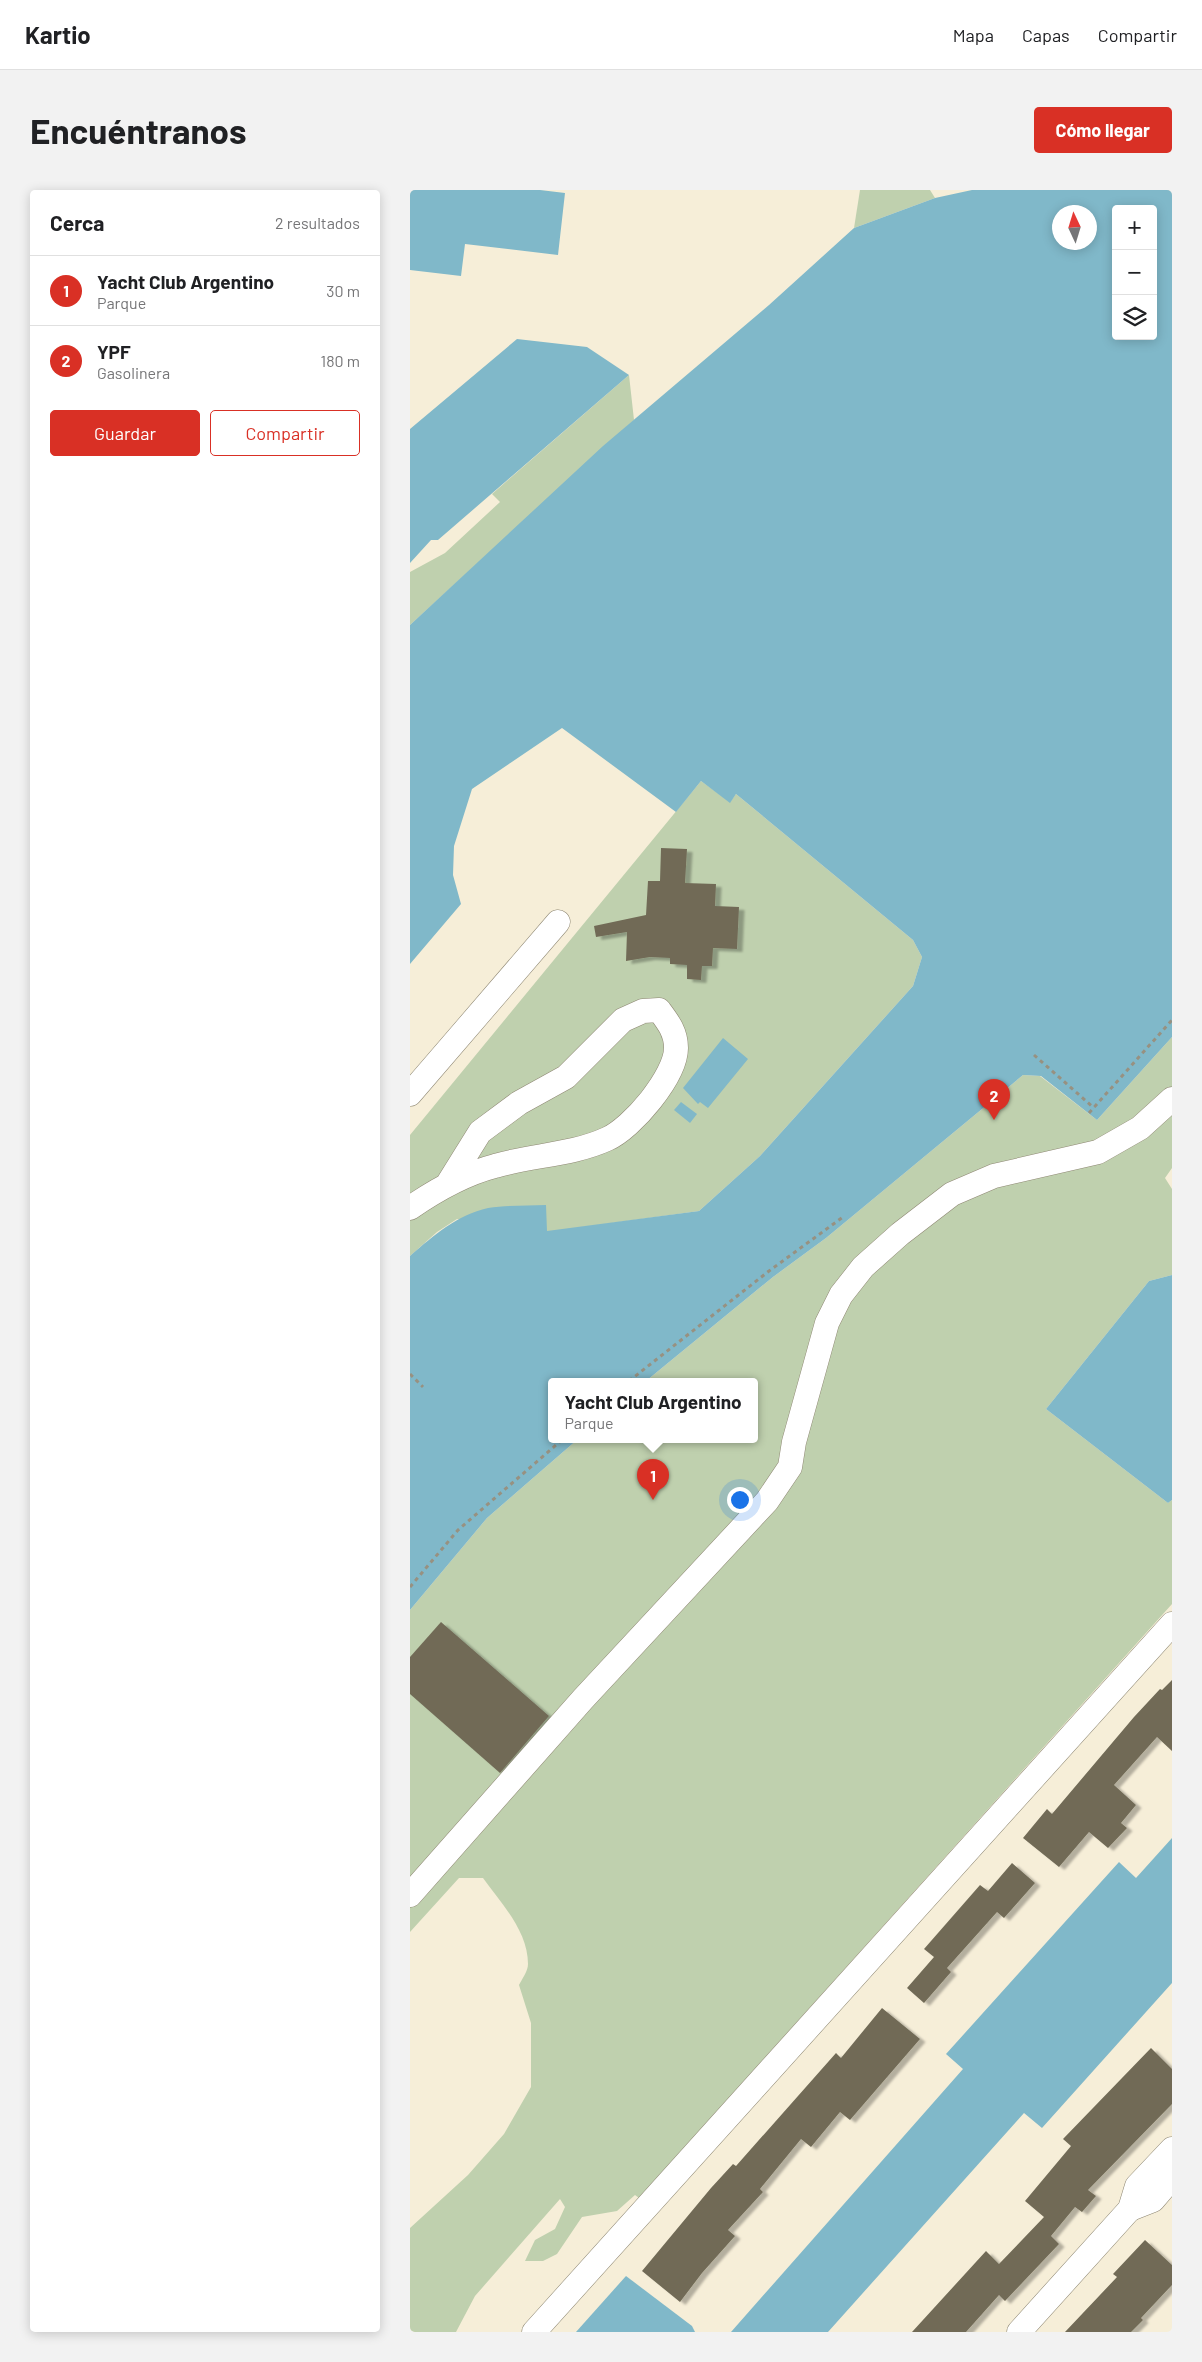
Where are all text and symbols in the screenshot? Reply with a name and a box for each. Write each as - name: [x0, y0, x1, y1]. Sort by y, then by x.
- text: Kartio: [25, 20, 91, 49]
- text: Mapa: [953, 24, 994, 46]
- text: Capas: [1022, 24, 1070, 46]
- text: Compartir: [1098, 24, 1177, 46]
- button: Cómo llegar: [1034, 107, 1172, 153]
- text: Encuéntranos: [30, 109, 247, 151]
- north arrow: [1052, 205, 1097, 250]
- map controls: [1112, 205, 1157, 340]
- button: +: [1112, 205, 1157, 250]
- text: Cerca: [50, 210, 104, 235]
- text: 2 resultados: [275, 213, 360, 232]
- button: −: [1112, 250, 1157, 295]
- text: Yacht Club Argentino: [97, 270, 274, 293]
- text: 1: [63, 281, 69, 300]
- text: 30 m: [326, 281, 360, 300]
- text: Parque: [97, 293, 146, 312]
- button: layers: [1112, 295, 1157, 340]
- text: YPF: [97, 340, 131, 363]
- text: 2: [62, 351, 70, 370]
- text: 180 m: [321, 351, 360, 370]
- text: Gasolinera: [97, 363, 170, 382]
- button: Guardar: [50, 410, 200, 456]
- button: Compartir: [210, 410, 360, 456]
- pin: 2: [978, 1079, 1010, 1120]
- popup: [548, 1378, 758, 1443]
- text: Yacht Club Argentino: [564, 1390, 742, 1413]
- text: Parque: [564, 1413, 614, 1432]
- pin: 1: [637, 1459, 669, 1500]
- your location: [727, 1487, 753, 1513]

